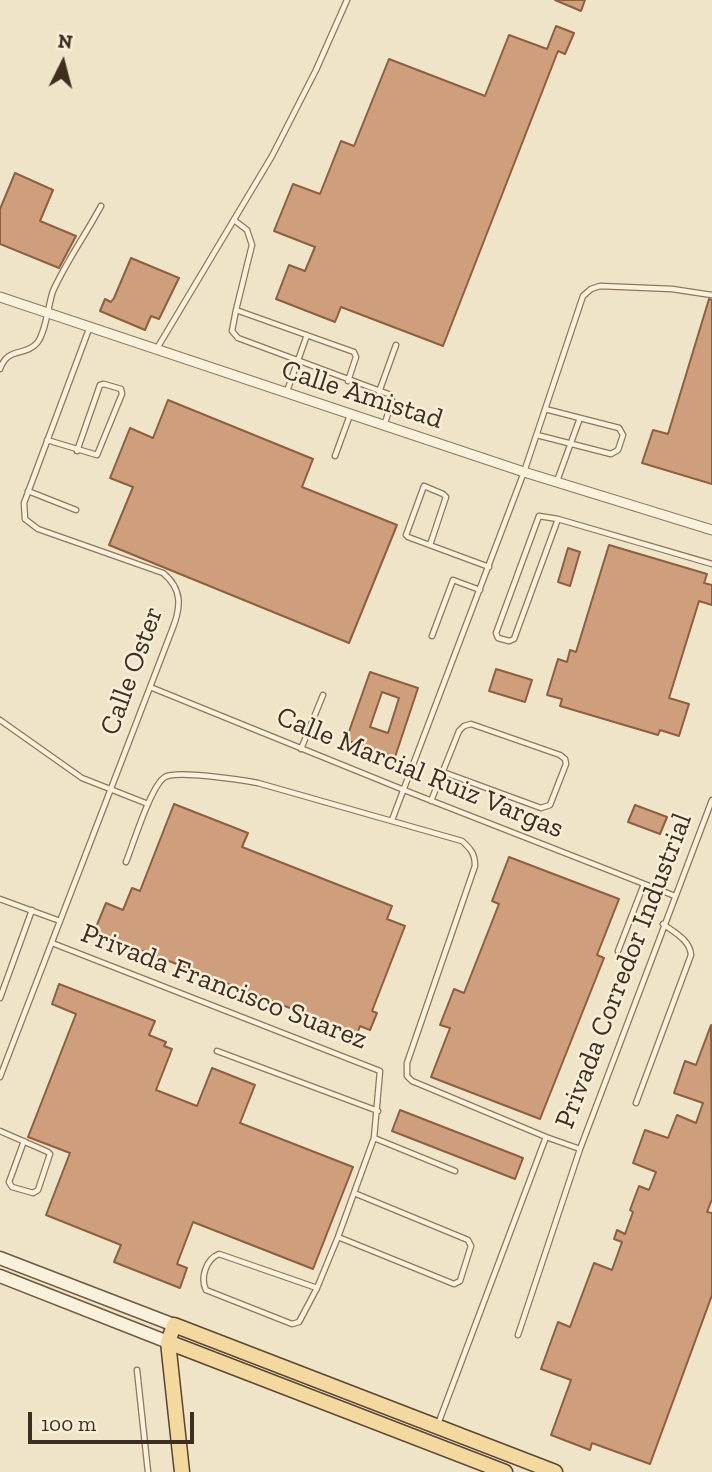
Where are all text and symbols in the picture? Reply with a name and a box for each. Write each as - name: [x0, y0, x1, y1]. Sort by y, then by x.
- north arrow: [28, 28, 98, 98]
- text: N: [57, 29, 74, 54]
- street label: Calle Amistad: [277, 353, 447, 437]
- street label: Calle Oster: [93, 602, 171, 740]
- street label: Calle Marcial Ruiz Vargas: [271, 700, 569, 846]
- street label: Privada Corredor Industrial: [548, 809, 700, 1133]
- street label: Privada Francisco Suarez: [76, 917, 372, 1057]
- scale bar: [32, 1398, 198, 1442]
- text: 100 m: [41, 1411, 96, 1436]

